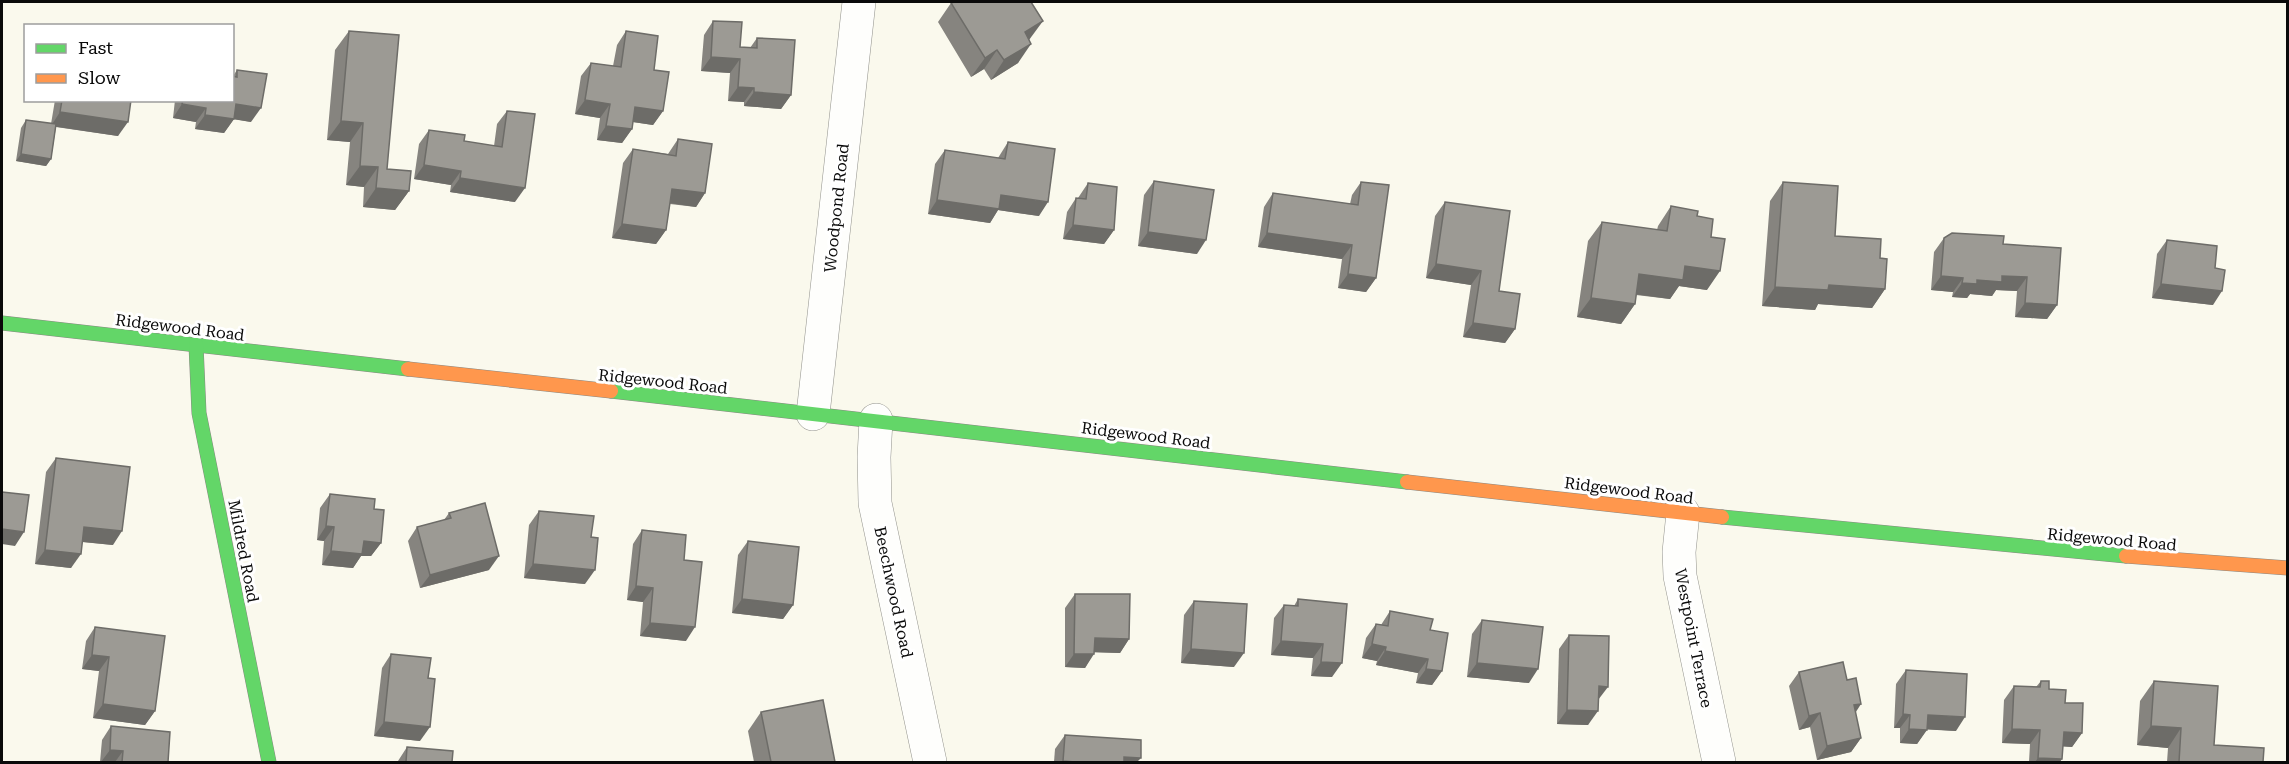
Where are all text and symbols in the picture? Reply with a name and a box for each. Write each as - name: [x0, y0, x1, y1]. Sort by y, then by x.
- legend: [24, 24, 234, 102]
- text: Fast: [78, 37, 113, 58]
- text: Slow: [78, 67, 120, 88]
- street label: Woodpond Road: [820, 143, 853, 274]
- street label: Ridgewood Road: [114, 310, 246, 345]
- street label: Ridgewood Road: [597, 365, 729, 398]
- street label: Ridgewood Road: [1080, 418, 1212, 453]
- street label: Ridgewood Road: [1563, 473, 1695, 508]
- street label: Mildred Road: [224, 498, 263, 604]
- street label: Ridgewood Road: [2046, 524, 2178, 555]
- street label: Beechwood Road: [870, 525, 917, 660]
- street label: Westpoint Terrace: [1671, 567, 1716, 709]

